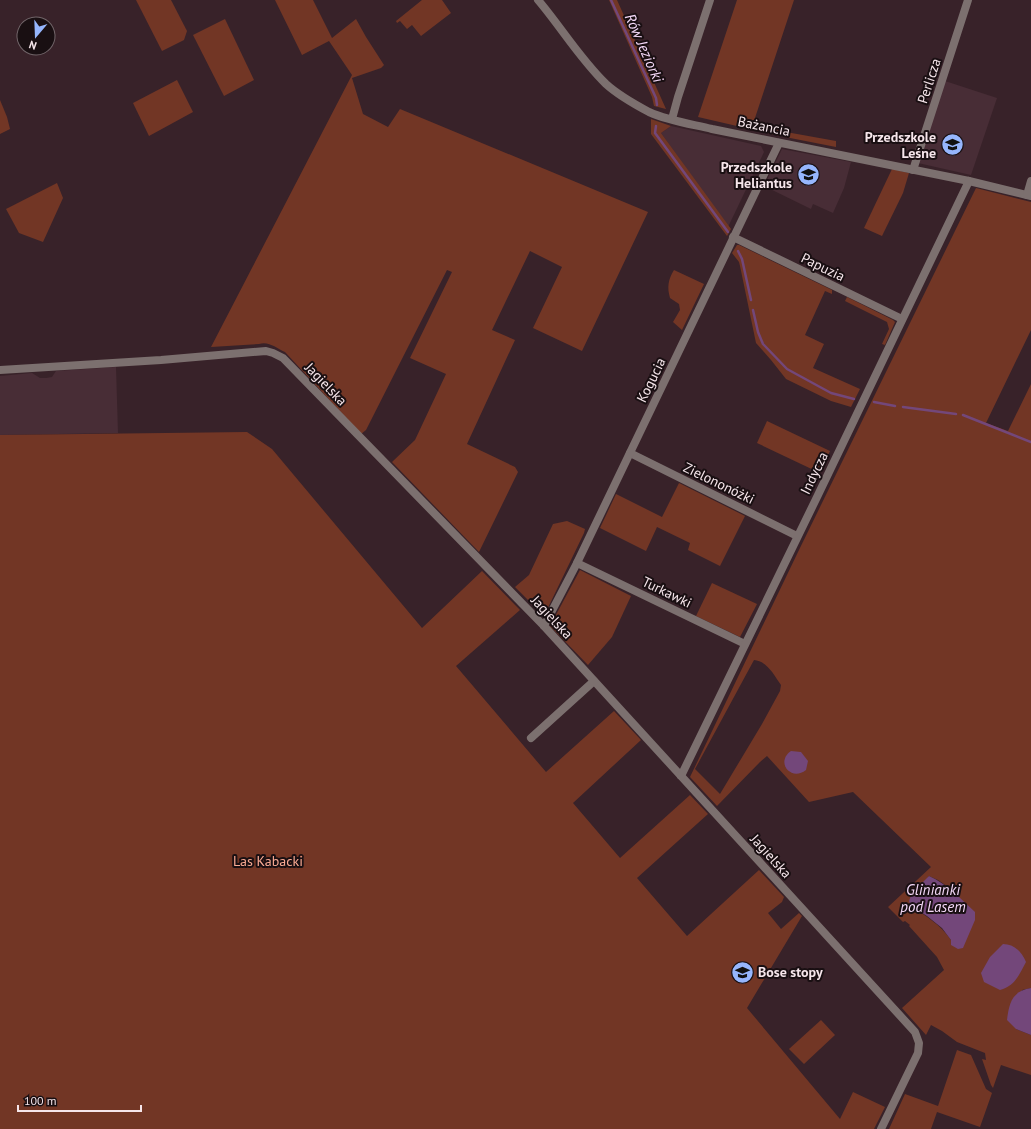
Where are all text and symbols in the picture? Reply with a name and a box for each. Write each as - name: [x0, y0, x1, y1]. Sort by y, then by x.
- water label: Rów Jeziorki: [621, 10, 669, 86]
- north arrow: [16, 16, 56, 56]
- text: N: [27, 38, 38, 53]
- street label: Perlicza: [913, 56, 945, 106]
- street label: Bażancia: [736, 112, 792, 140]
- place label: Przedszkole Leśne: [865, 128, 936, 162]
- school or university icon: Przedszkole Leśne: [939, 132, 965, 158]
- place label: Przedszkole Heliantus: [721, 158, 792, 192]
- school or university icon: Przedszkole Heliantus: [795, 162, 821, 188]
- street label: Papuzia: [798, 249, 848, 285]
- street label: Kogucia: [633, 355, 670, 405]
- street label: Jagielska: [300, 358, 351, 409]
- street label: Indycza: [796, 449, 832, 497]
- street label: Zielononóżki: [680, 458, 758, 508]
- street label: Turkawki: [639, 572, 695, 612]
- street label: Jagielska: [527, 591, 577, 643]
- street label: Jagielska: [746, 830, 795, 882]
- park label: Las Kabacki: [233, 852, 303, 870]
- water label: Glinianki pod Lasem: [899, 880, 966, 916]
- school or university icon: Bose stopy: [730, 959, 756, 985]
- place label: Bose stopy: [758, 963, 823, 981]
- scale bar: [18, 1087, 141, 1113]
- text: 100 m: [24, 1093, 57, 1108]

